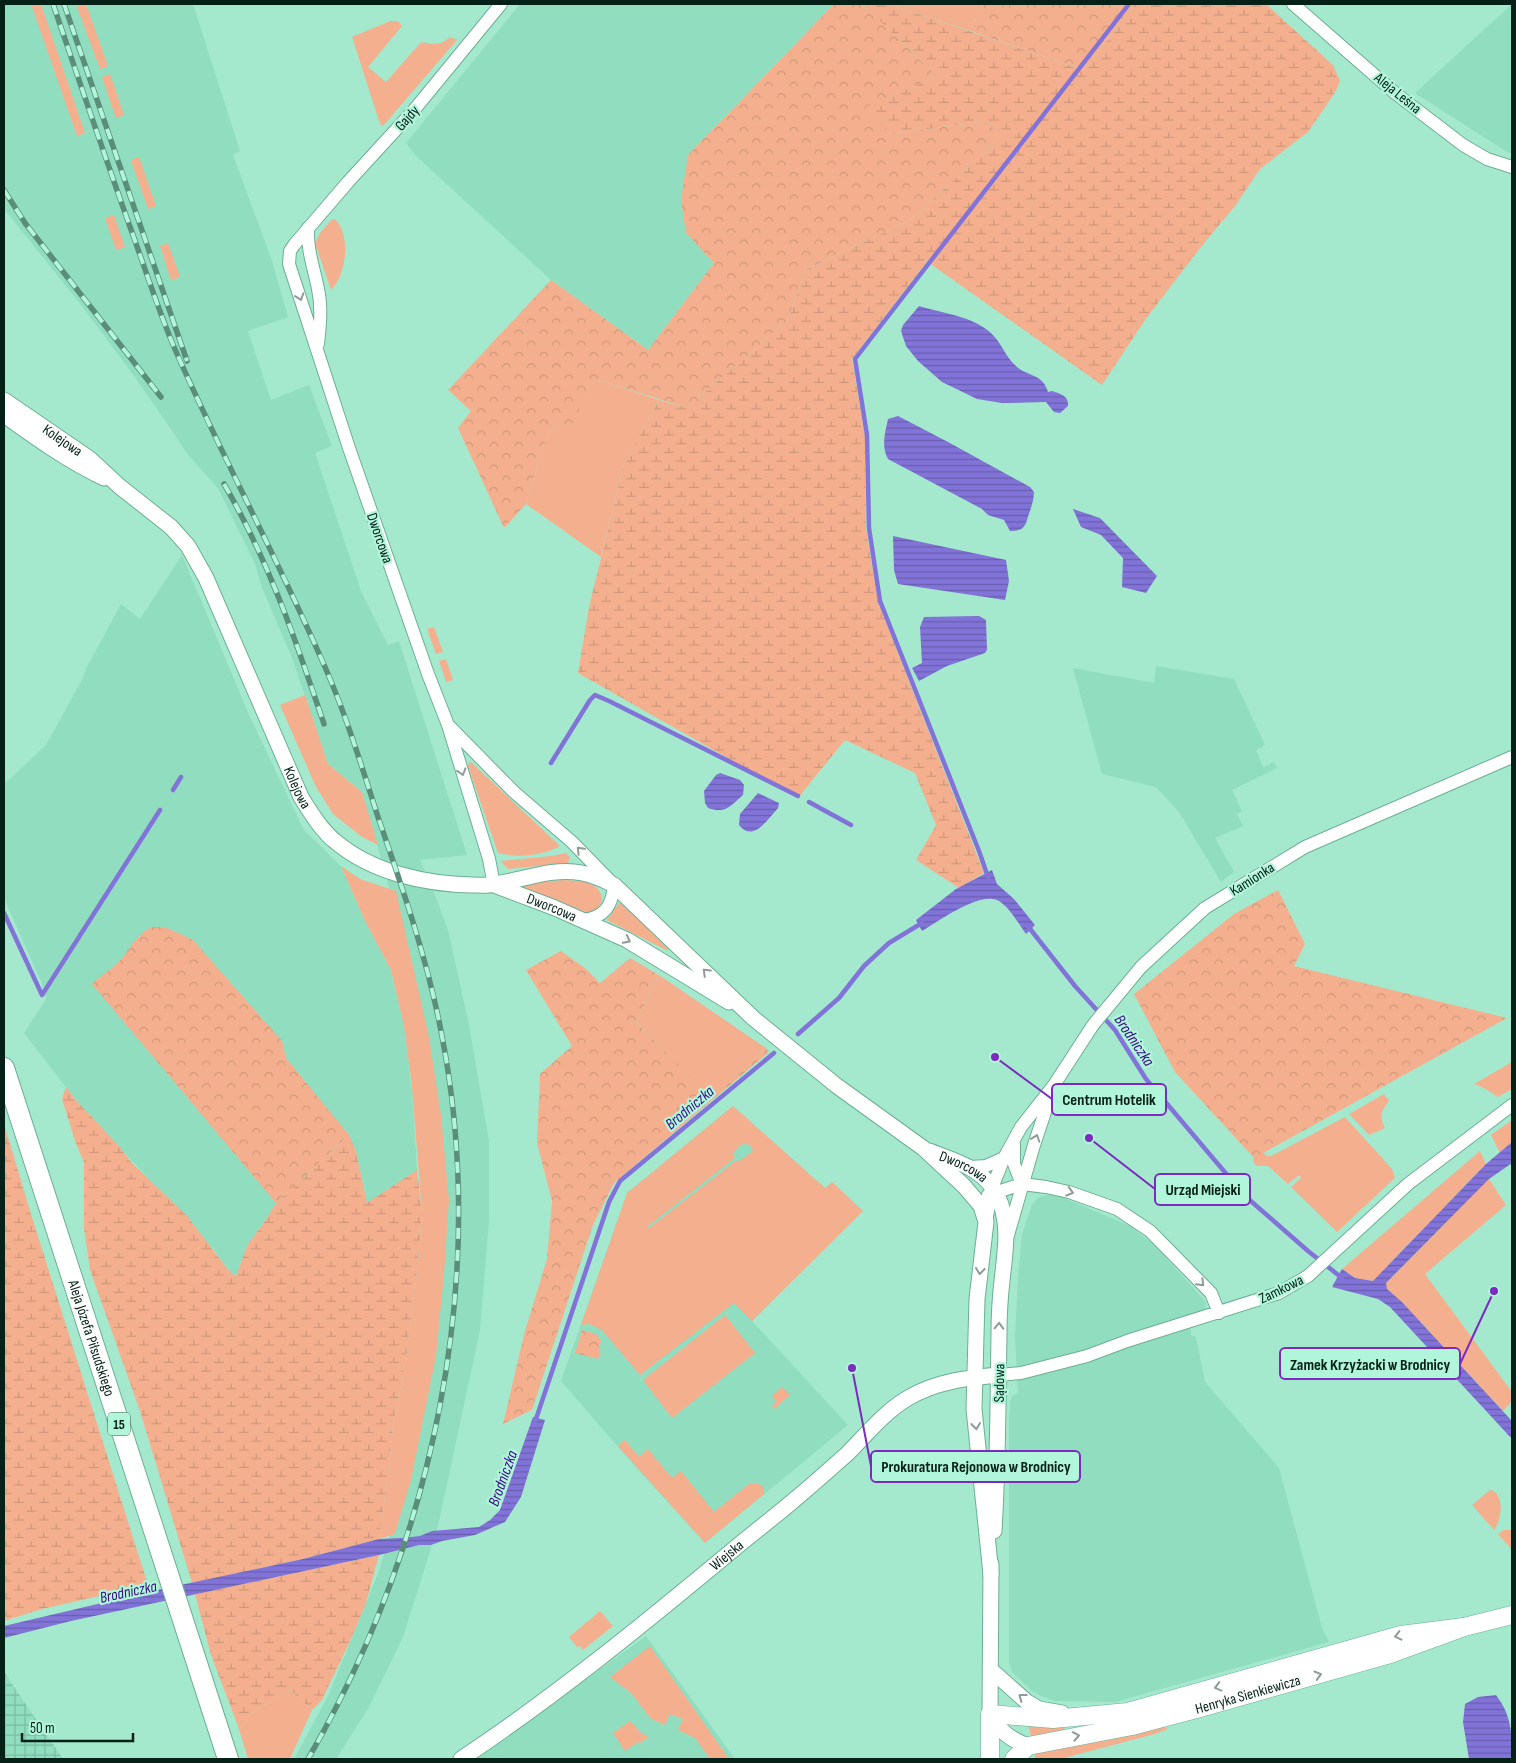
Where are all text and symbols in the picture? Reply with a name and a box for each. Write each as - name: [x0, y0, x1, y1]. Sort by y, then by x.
- street label: Aleja Leśna: [1369, 68, 1425, 118]
- street label: Gajdy: [391, 101, 424, 135]
- one-way arrow: [295, 293, 305, 301]
- street label: Kolejowa: [39, 420, 86, 461]
- street label: Dworcowa: [362, 510, 397, 566]
- street label: Kolejowa: [279, 764, 315, 813]
- one-way arrow: [457, 767, 467, 775]
- one-way arrow: [577, 847, 586, 856]
- street label: Kamionka: [1226, 858, 1278, 900]
- street label: Dworcowa: [524, 889, 580, 927]
- one-way arrow: [622, 934, 631, 944]
- one-way arrow: [702, 969, 711, 978]
- water label: Brodniczka: [1110, 1012, 1158, 1071]
- water label: Brodniczka: [662, 1082, 719, 1134]
- callout: Centrum Hotelik: [1052, 1084, 1166, 1115]
- text: Centrum Hotelik: [1062, 1091, 1156, 1110]
- one-way arrow: [1030, 1134, 1040, 1142]
- street label: Dworcowa: [937, 1147, 992, 1187]
- callout: Urząd Miejski: [1155, 1174, 1250, 1205]
- text: Urząd Miejski: [1165, 1181, 1241, 1200]
- one-way arrow: [1065, 1187, 1073, 1197]
- one-way arrow: [975, 1267, 986, 1275]
- street label: Zamkowa: [1256, 1270, 1307, 1308]
- street label: Aleja Józefa Piłsudskiego: [63, 1277, 119, 1399]
- one-way arrow: [1195, 1277, 1204, 1286]
- one-way arrow: [994, 1322, 1005, 1330]
- callout: Zamek Krzyżacki w Brodnicy: [1280, 1348, 1460, 1379]
- text: Zamek Krzyżacki w Brodnicy: [1290, 1356, 1450, 1375]
- street label: Sądowa: [990, 1363, 1009, 1402]
- road number: 15: [108, 1412, 130, 1436]
- one-way arrow: [970, 1422, 981, 1430]
- water label: Brodniczka: [485, 1448, 522, 1509]
- callout: Prokuratura Rejonowa w Brodnicy: [871, 1451, 1080, 1482]
- text: Prokuratura Rejonowa w Brodnicy: [881, 1458, 1071, 1477]
- street label: Wiejska: [706, 1536, 748, 1575]
- water label: Brodniczka: [98, 1577, 159, 1608]
- one-way arrow: [1394, 1630, 1403, 1641]
- one-way arrow: [1314, 1670, 1322, 1680]
- street label: Henryka Sienkiewicza: [1193, 1671, 1303, 1719]
- one-way arrow: [1213, 1681, 1222, 1692]
- one-way arrow: [1019, 1695, 1028, 1703]
- scale bar: [22, 1710, 134, 1742]
- text: 50 m: [30, 1719, 55, 1738]
- one-way arrow: [1072, 1732, 1081, 1742]

